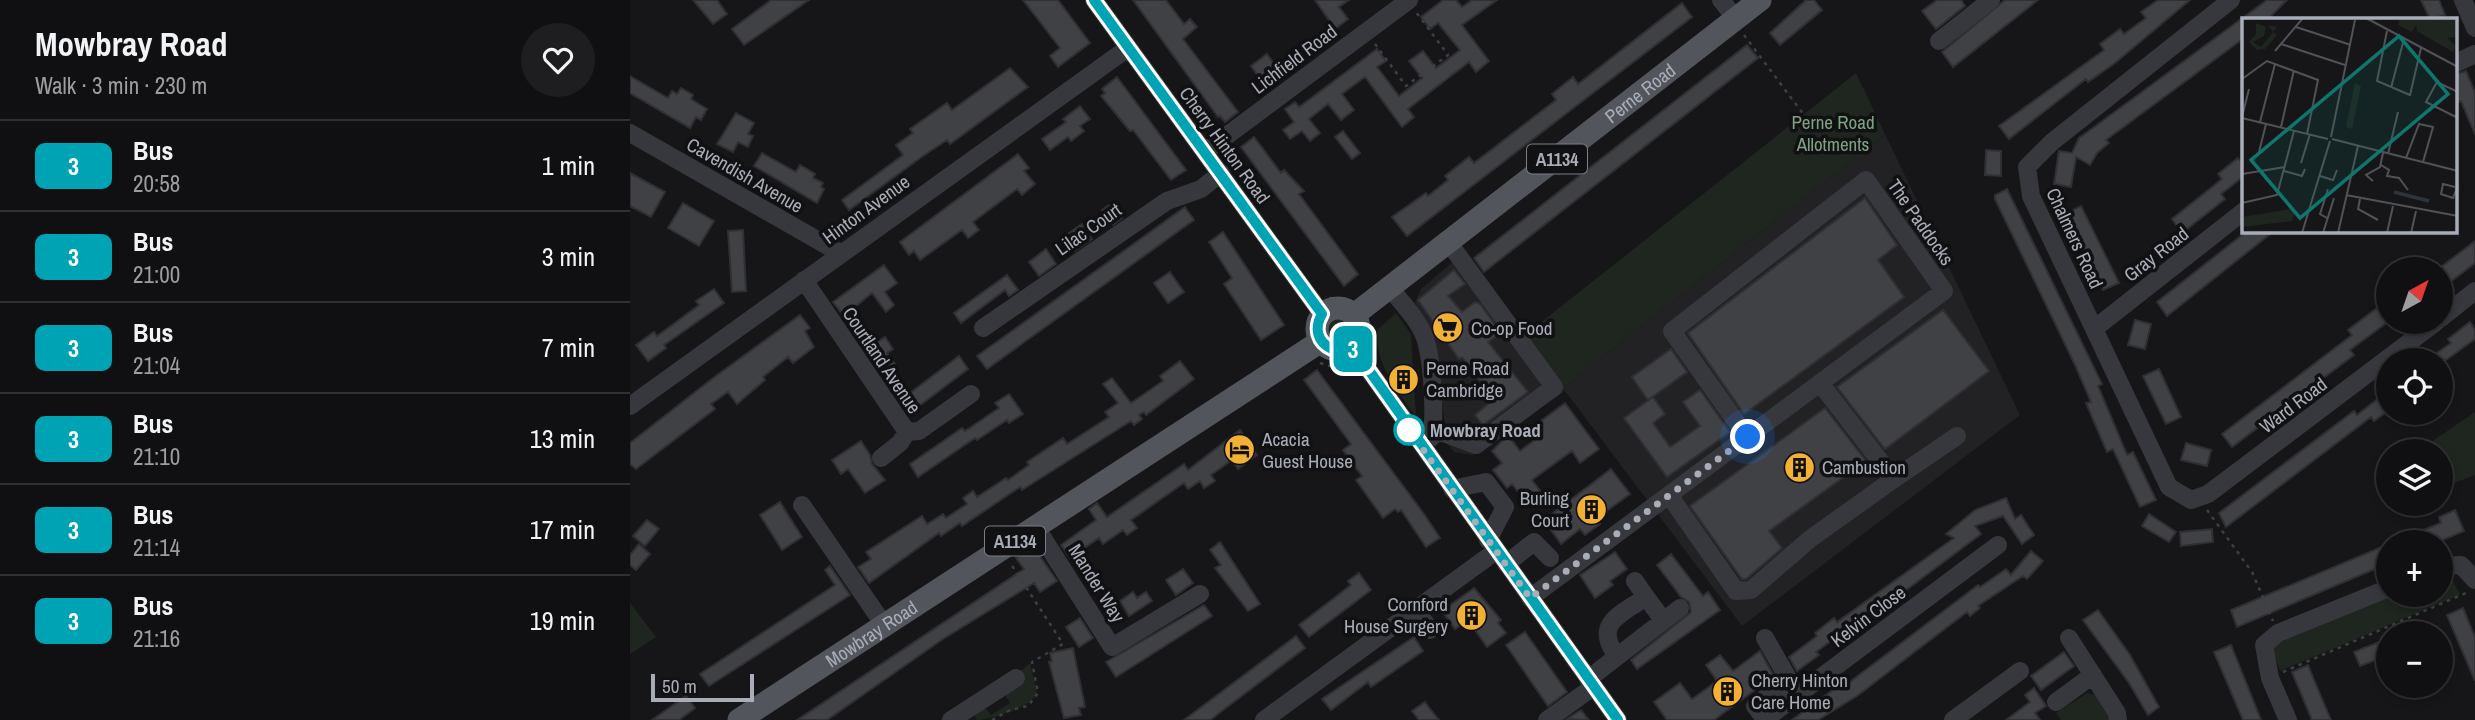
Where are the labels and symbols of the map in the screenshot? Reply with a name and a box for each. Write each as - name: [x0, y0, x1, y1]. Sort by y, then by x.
- street label: Lichfield Road: [1246, 18, 1342, 100]
- inset map: [2242, 18, 2458, 233]
- street label: Perne Road: [1599, 57, 1681, 129]
- street label: Cherry Hinton Road: [1174, 81, 1276, 209]
- park label: Perne Road Allotments: [1791, 109, 1875, 157]
- street label: Cavendish Avenue: [682, 131, 808, 219]
- road number: A1134: [1527, 144, 1587, 174]
- street label: Hinton Avenue: [817, 169, 915, 249]
- street label: The Paddocks: [1882, 174, 1960, 270]
- street label: Chalmers Road: [2040, 183, 2110, 293]
- street label: Lilac Court: [1050, 196, 1127, 261]
- street label: Gray Road: [2118, 221, 2194, 287]
- north arrow: [2376, 257, 2454, 334]
- street label: Courtland Avenue: [837, 301, 927, 419]
- supermarket icon: Co-op Food: [1431, 311, 1465, 345]
- place label: Co-op Food: [1471, 315, 1553, 341]
- line badge: 3: [1330, 326, 1376, 372]
- place label: Perne Road Cambridge: [1426, 355, 1509, 403]
- building icon: Perne Road Cambridge: [1386, 362, 1420, 396]
- street label: Ward Road: [2254, 371, 2332, 439]
- marker: Mowbray Road: [1394, 415, 1424, 445]
- place label: Mowbray Road: [1430, 417, 1541, 443]
- your location: [1730, 419, 1765, 454]
- place label: Acacia Guest House: [1261, 426, 1353, 474]
- hotel icon: Acacia Guest House: [1222, 433, 1256, 467]
- building icon: Cambustion: [1782, 450, 1816, 484]
- place label: Cambustion: [1822, 454, 1906, 480]
- place label: Burling Court: [1520, 485, 1570, 533]
- building icon: Burling Court: [1575, 492, 1609, 526]
- road number: A1134: [985, 526, 1045, 556]
- street label: Mander Way: [1063, 539, 1131, 627]
- street label: Kelvin Close: [1825, 579, 1911, 653]
- place label: Cornford House Surgery: [1344, 591, 1448, 639]
- street label: Mowbray Road: [820, 594, 922, 673]
- building icon: Cornford House Surgery: [1454, 598, 1488, 632]
- place label: Cherry Hinton Care Home: [1751, 667, 1848, 715]
- scale bar: [651, 671, 754, 703]
- building icon: Cherry Hinton Care Home: [1711, 674, 1745, 708]

